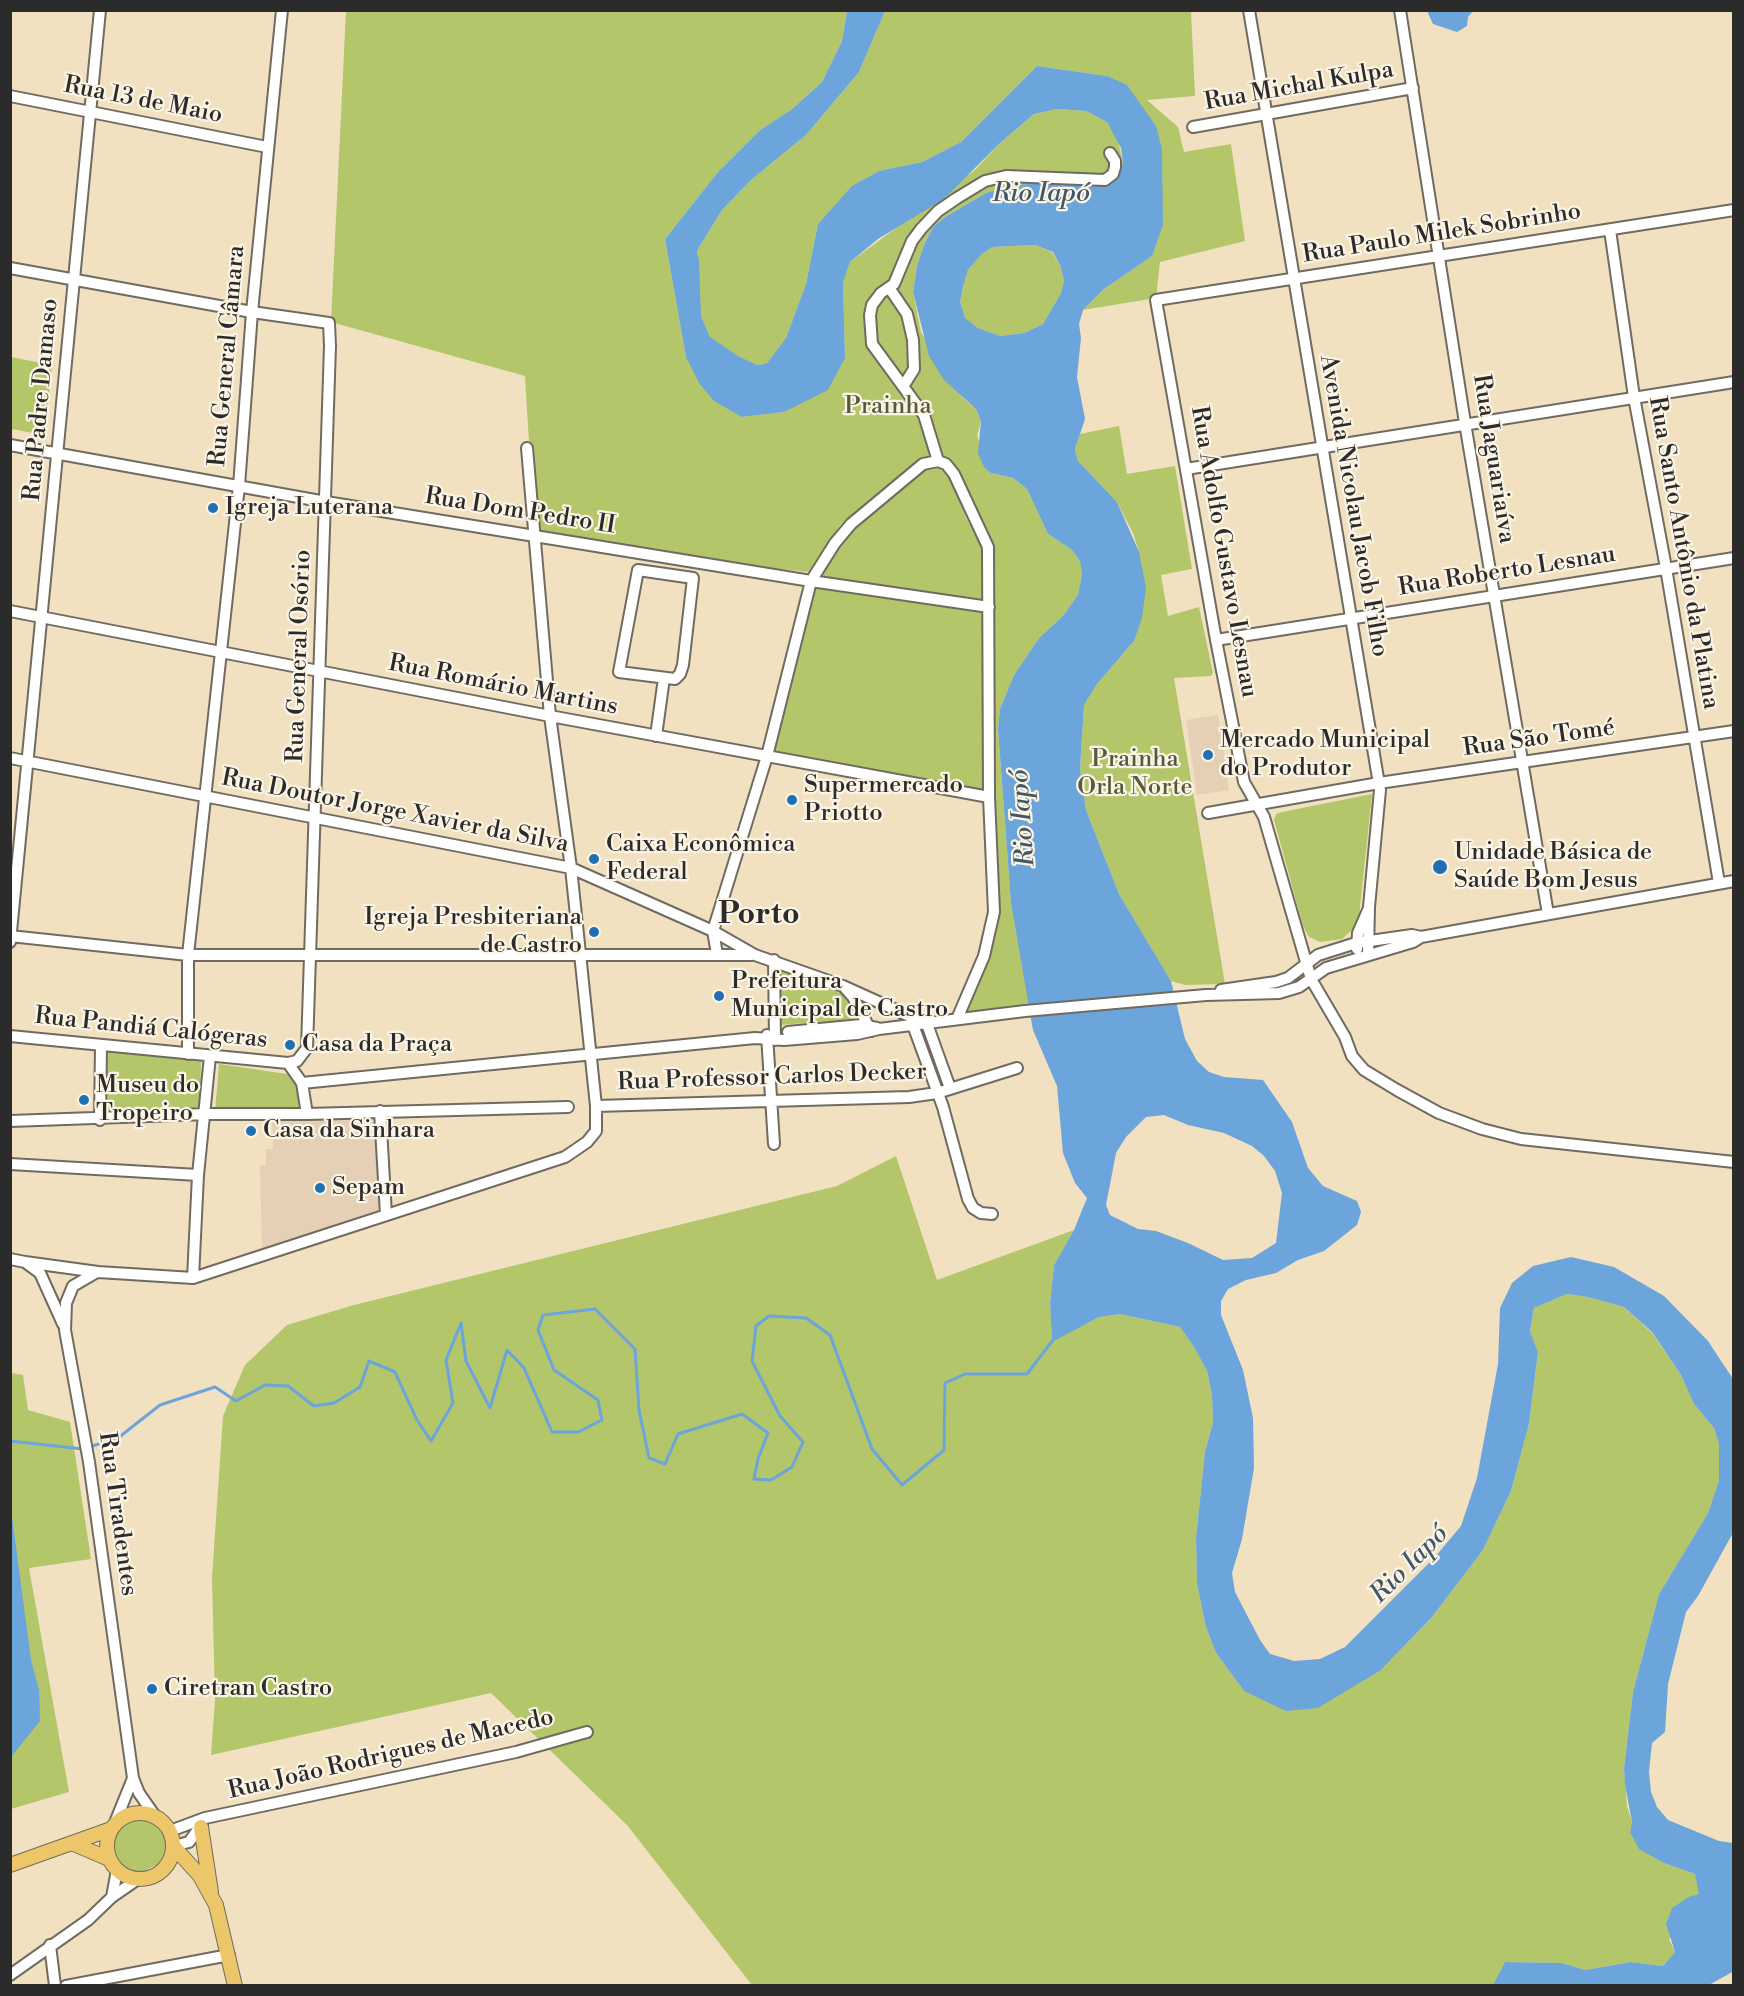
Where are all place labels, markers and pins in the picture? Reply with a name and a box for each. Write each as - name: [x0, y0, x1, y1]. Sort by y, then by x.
- place label: Igreja Luterana: [225, 494, 393, 522]
- marker: Igreja Luterana: [206, 501, 220, 515]
- place label: Mercado Municipal do Produtor: [1220, 727, 1430, 783]
- marker: Mercado Municipal do Produtor: [1201, 748, 1215, 762]
- place label: Supermercado Priotto: [804, 772, 963, 828]
- marker: Supermercado Priotto: [785, 793, 799, 807]
- place label: Caixa Econômica Federal: [606, 831, 795, 887]
- place label: Unidade Básica de Saúde Bom Jesus: [1454, 839, 1652, 895]
- marker: Caixa Econômica Federal: [587, 852, 601, 866]
- marker: Unidade Básica de Saúde Bom Jesus: [1431, 858, 1449, 876]
- place label: Igreja Presbiteriana de Castro: [364, 904, 582, 960]
- marker: Igreja Presbiteriana de Castro: [587, 925, 601, 939]
- place label: Prefeitura Municipal de Castro: [731, 968, 948, 1024]
- marker: Prefeitura Municipal de Castro: [712, 989, 726, 1003]
- place label: Casa da Praça: [302, 1031, 452, 1059]
- marker: Casa da Praça: [283, 1038, 297, 1052]
- place label: Museu do Tropeiro: [96, 1072, 199, 1128]
- marker: Museu do Tropeiro: [77, 1093, 91, 1107]
- place label: Casa da Sinhara: [263, 1117, 435, 1145]
- marker: Casa da Sinhara: [244, 1124, 258, 1138]
- place label: Sepam: [332, 1174, 405, 1202]
- marker: Sepam: [313, 1181, 327, 1195]
- place label: Ciretran Castro: [164, 1675, 332, 1703]
- marker: Ciretran Castro: [145, 1682, 159, 1696]

